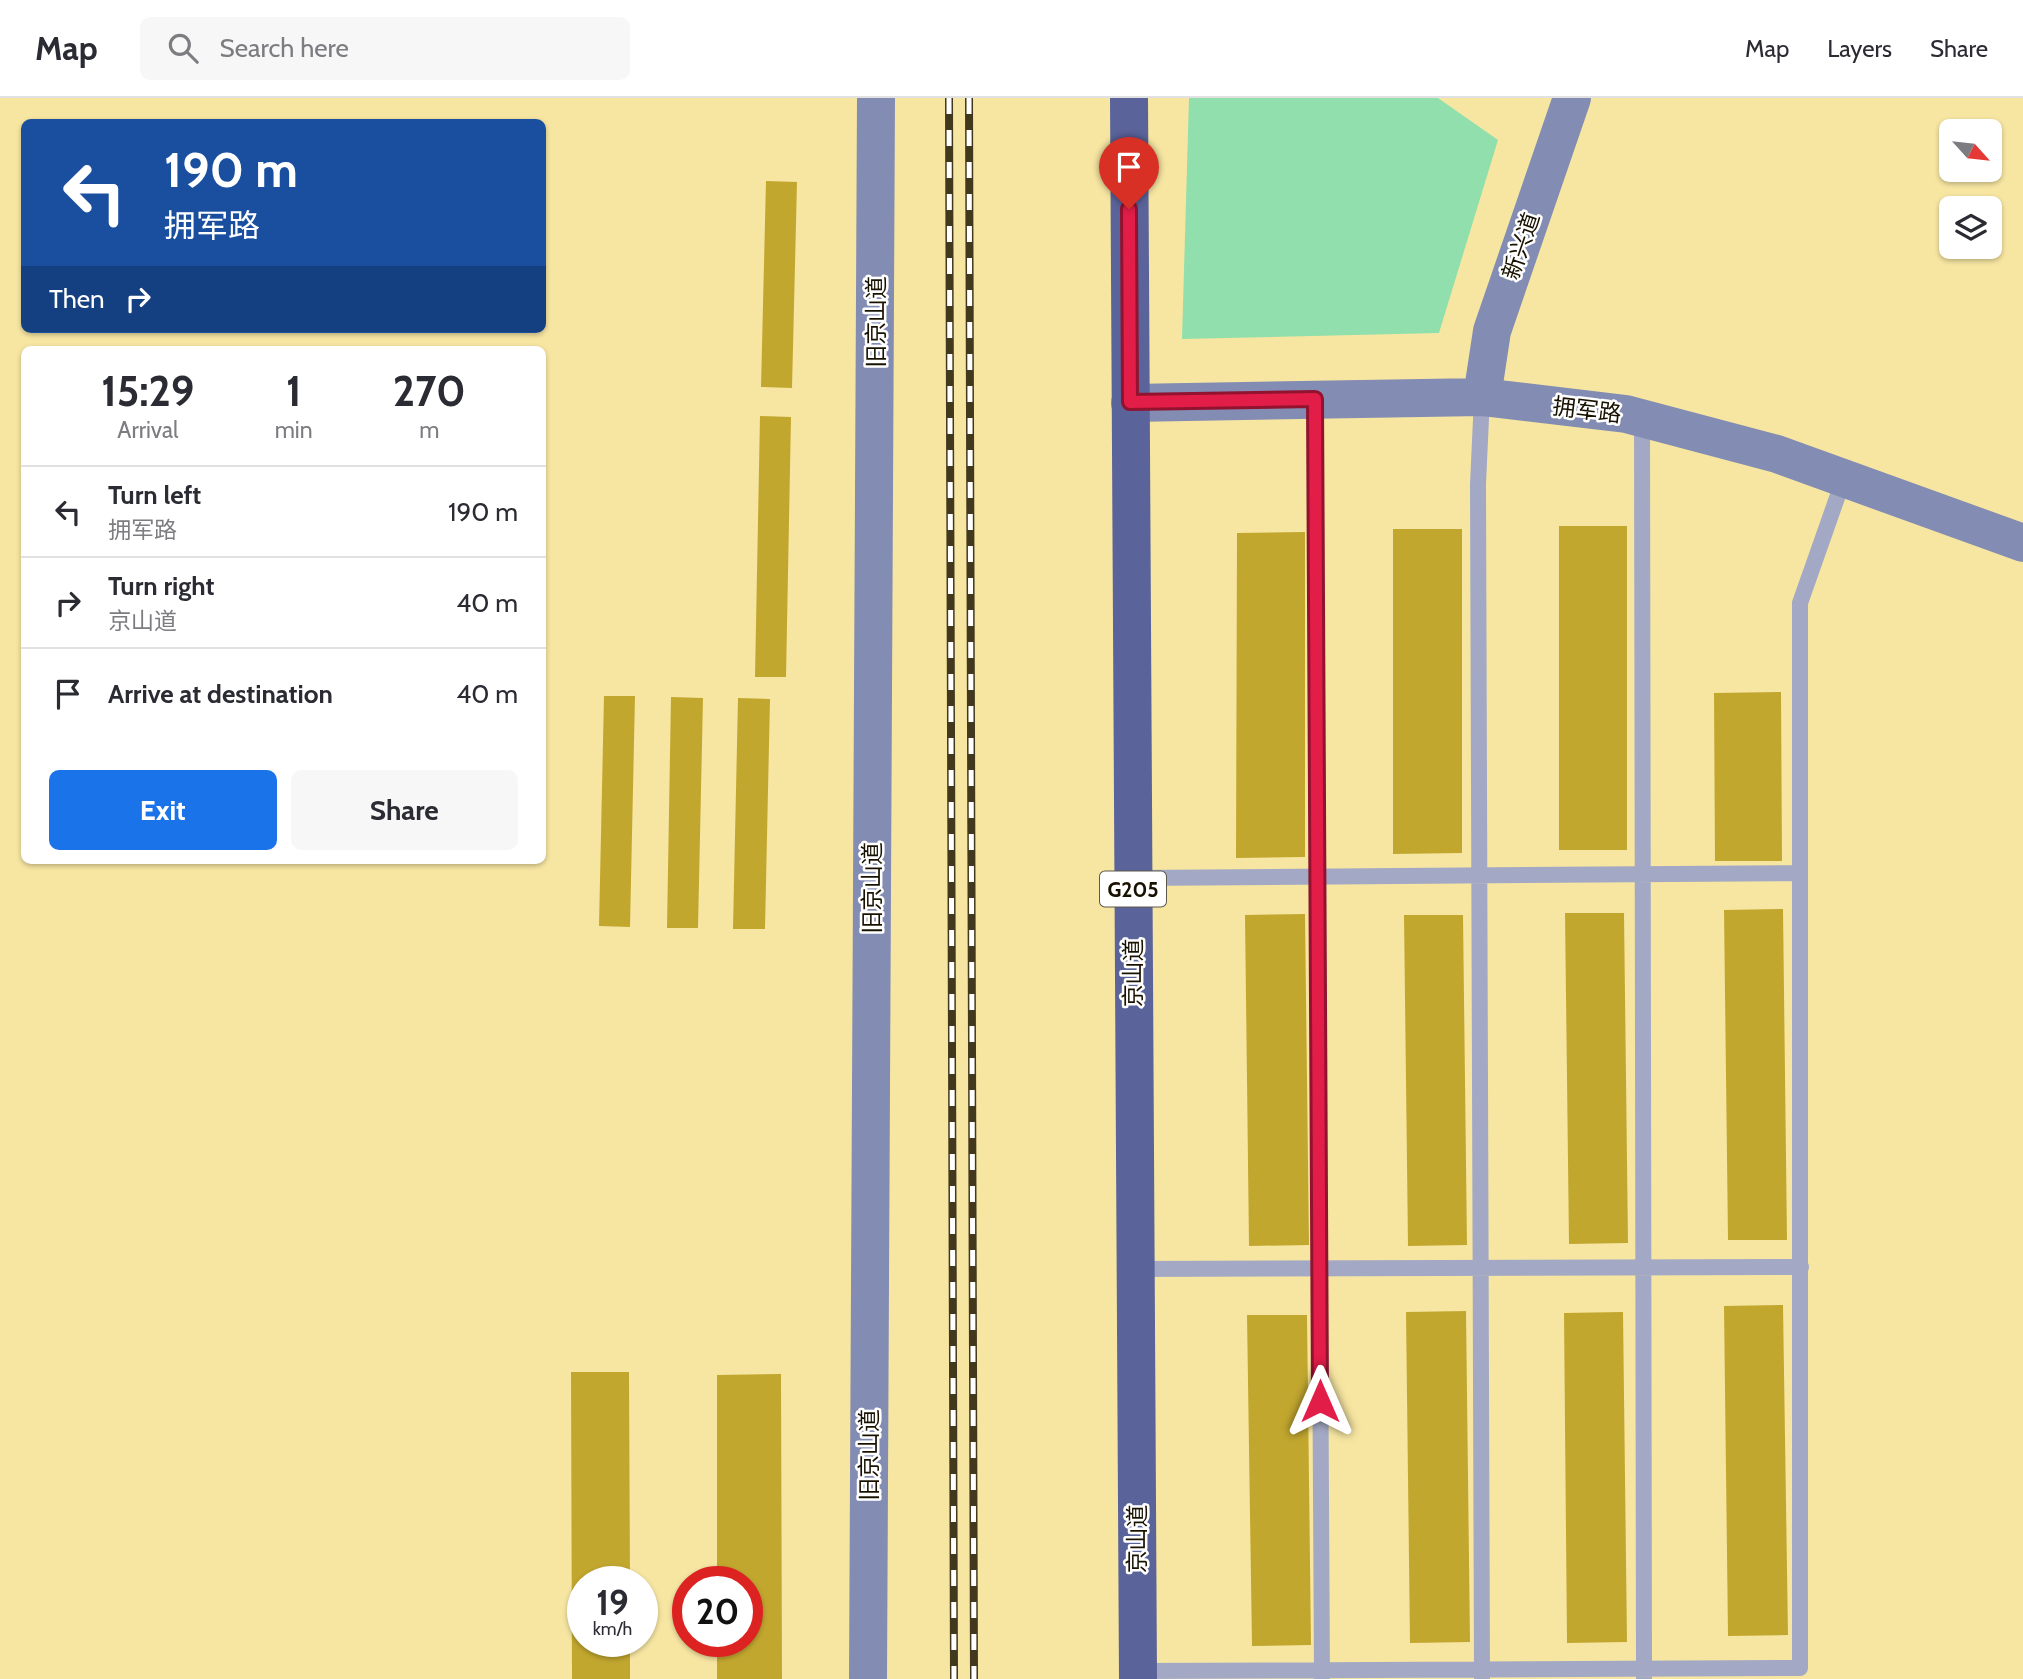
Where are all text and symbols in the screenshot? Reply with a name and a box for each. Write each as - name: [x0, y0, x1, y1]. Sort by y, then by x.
- search box: [140, 17, 630, 80]
- text: Map: [35, 28, 98, 68]
- icon: search: [164, 29, 202, 67]
- text: Search here: [220, 32, 349, 64]
- text: Map: [1745, 34, 1789, 63]
- text: Layers: [1827, 34, 1892, 63]
- text: Share: [1930, 34, 1988, 63]
- north arrow: [1939, 119, 2002, 182]
- map controls: [1939, 119, 2002, 259]
- pin: [1099, 137, 1159, 209]
- text: 190 m: [164, 140, 298, 199]
- icon: left: [49, 147, 140, 238]
- icon: arrive: [1110, 148, 1148, 186]
- button: layers: [1939, 196, 2002, 259]
- text: 拥军路: [164, 206, 260, 245]
- street label: 新兴道: [1497, 209, 1545, 283]
- street label: 旧京山道: [862, 276, 890, 368]
- icon: right: [119, 280, 157, 318]
- text: Then: [49, 283, 105, 315]
- text: 15:29: [101, 365, 194, 417]
- text: 1: [286, 365, 301, 417]
- text: 270: [393, 365, 466, 417]
- street label: 拥军路: [1551, 392, 1623, 428]
- text: Arrival: [117, 416, 178, 444]
- text: min: [275, 416, 313, 444]
- text: m: [419, 416, 439, 444]
- text: Turn left: [108, 479, 201, 511]
- icon: left: [49, 493, 87, 531]
- text: 190 m: [448, 496, 518, 528]
- text: 拥军路: [108, 516, 177, 544]
- text: Turn right: [108, 570, 214, 602]
- icon: right: [49, 584, 87, 622]
- text: 40 m: [456, 587, 518, 619]
- text: 京山道: [108, 607, 177, 635]
- icon: arrive: [49, 675, 87, 713]
- text: Arrive at destination: [108, 678, 333, 710]
- text: 40 m: [456, 678, 518, 710]
- button: Exit: [49, 770, 277, 850]
- button: Share: [291, 770, 518, 850]
- street label: 旧京山道: [858, 842, 886, 934]
- road number: G205: [1100, 872, 1166, 906]
- street label: 京山道: [1119, 939, 1147, 1008]
- position arrow: [1283, 1364, 1357, 1438]
- street label: 旧京山道: [855, 1409, 883, 1501]
- street label: 京山道: [1123, 1505, 1151, 1574]
- speed limit sign: 20: [672, 1566, 763, 1657]
- text: 19: [596, 1581, 629, 1624]
- text: km/h: [593, 1618, 632, 1640]

